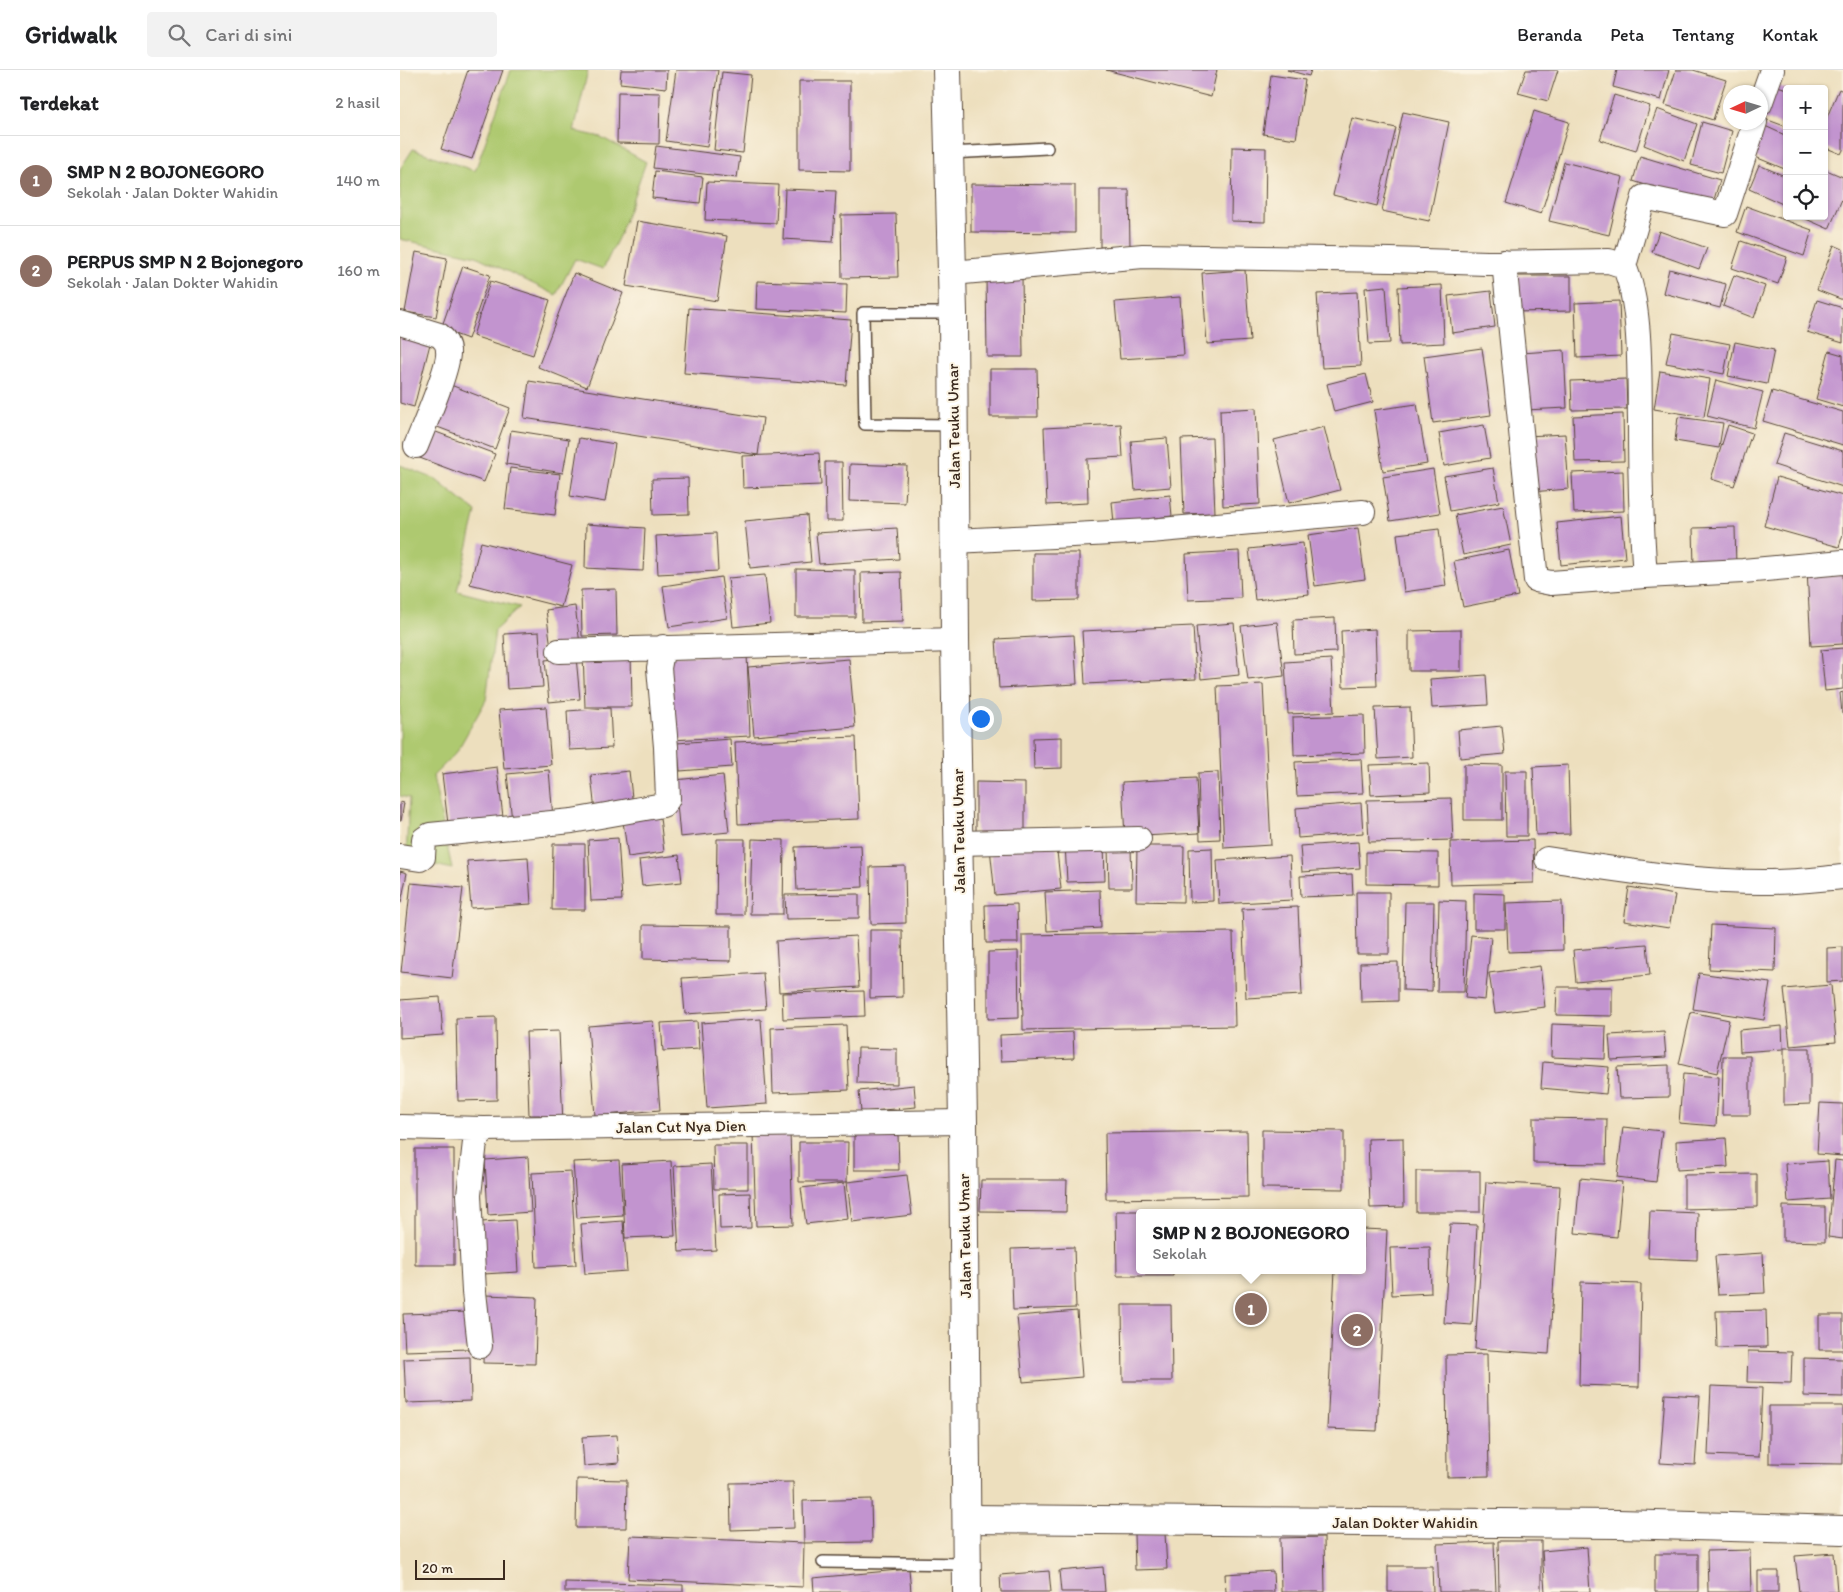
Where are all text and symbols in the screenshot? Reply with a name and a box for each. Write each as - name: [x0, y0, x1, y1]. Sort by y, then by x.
- search box: [147, 12, 497, 57]
- text: Gridwalk: [25, 20, 117, 49]
- icon: search: [165, 21, 193, 49]
- text: Cari di sini: [205, 23, 292, 46]
- text: Beranda: [1517, 24, 1582, 46]
- text: Peta: [1610, 24, 1644, 46]
- text: Tentang: [1672, 24, 1734, 46]
- text: Kontak: [1762, 24, 1818, 46]
- north arrow: [1723, 85, 1768, 130]
- map controls: [1783, 85, 1828, 220]
- button: +: [1783, 85, 1828, 130]
- text: Terdekat: [20, 90, 99, 115]
- text: 2 hasil: [335, 93, 380, 112]
- button: −: [1783, 130, 1828, 175]
- text: SMP N 2 BOJONEGORO: [67, 160, 264, 183]
- text: 1: [32, 171, 40, 190]
- text: 140 m: [336, 171, 380, 190]
- button: locate: [1783, 175, 1828, 220]
- text: Sekolah · Jalan Dokter Wahidin: [67, 183, 278, 202]
- text: PERPUS SMP N 2 Bojonegoro: [67, 250, 303, 273]
- text: 2: [32, 261, 40, 280]
- text: 160 m: [337, 261, 380, 280]
- text: Sekolah · Jalan Dokter Wahidin: [67, 273, 278, 292]
- street label: Jalan Teuku Umar: [943, 363, 964, 489]
- your location: [968, 706, 994, 732]
- street label: Jalan Teuku Umar: [948, 768, 969, 894]
- street label: Jalan Cut Nya Dien: [616, 1116, 747, 1137]
- street label: Jalan Teuku Umar: [954, 1173, 975, 1299]
- popup: [1136, 1209, 1366, 1274]
- text: SMP N 2 BOJONEGORO: [1152, 1221, 1350, 1244]
- text: Sekolah: [1152, 1244, 1207, 1263]
- pin: 1: [1235, 1290, 1267, 1328]
- pin: 2: [1341, 1311, 1373, 1349]
- street label: Jalan Dokter Wahidin: [1332, 1513, 1478, 1532]
- scale bar: [415, 1557, 505, 1580]
- text: 20 m: [422, 1560, 453, 1577]

